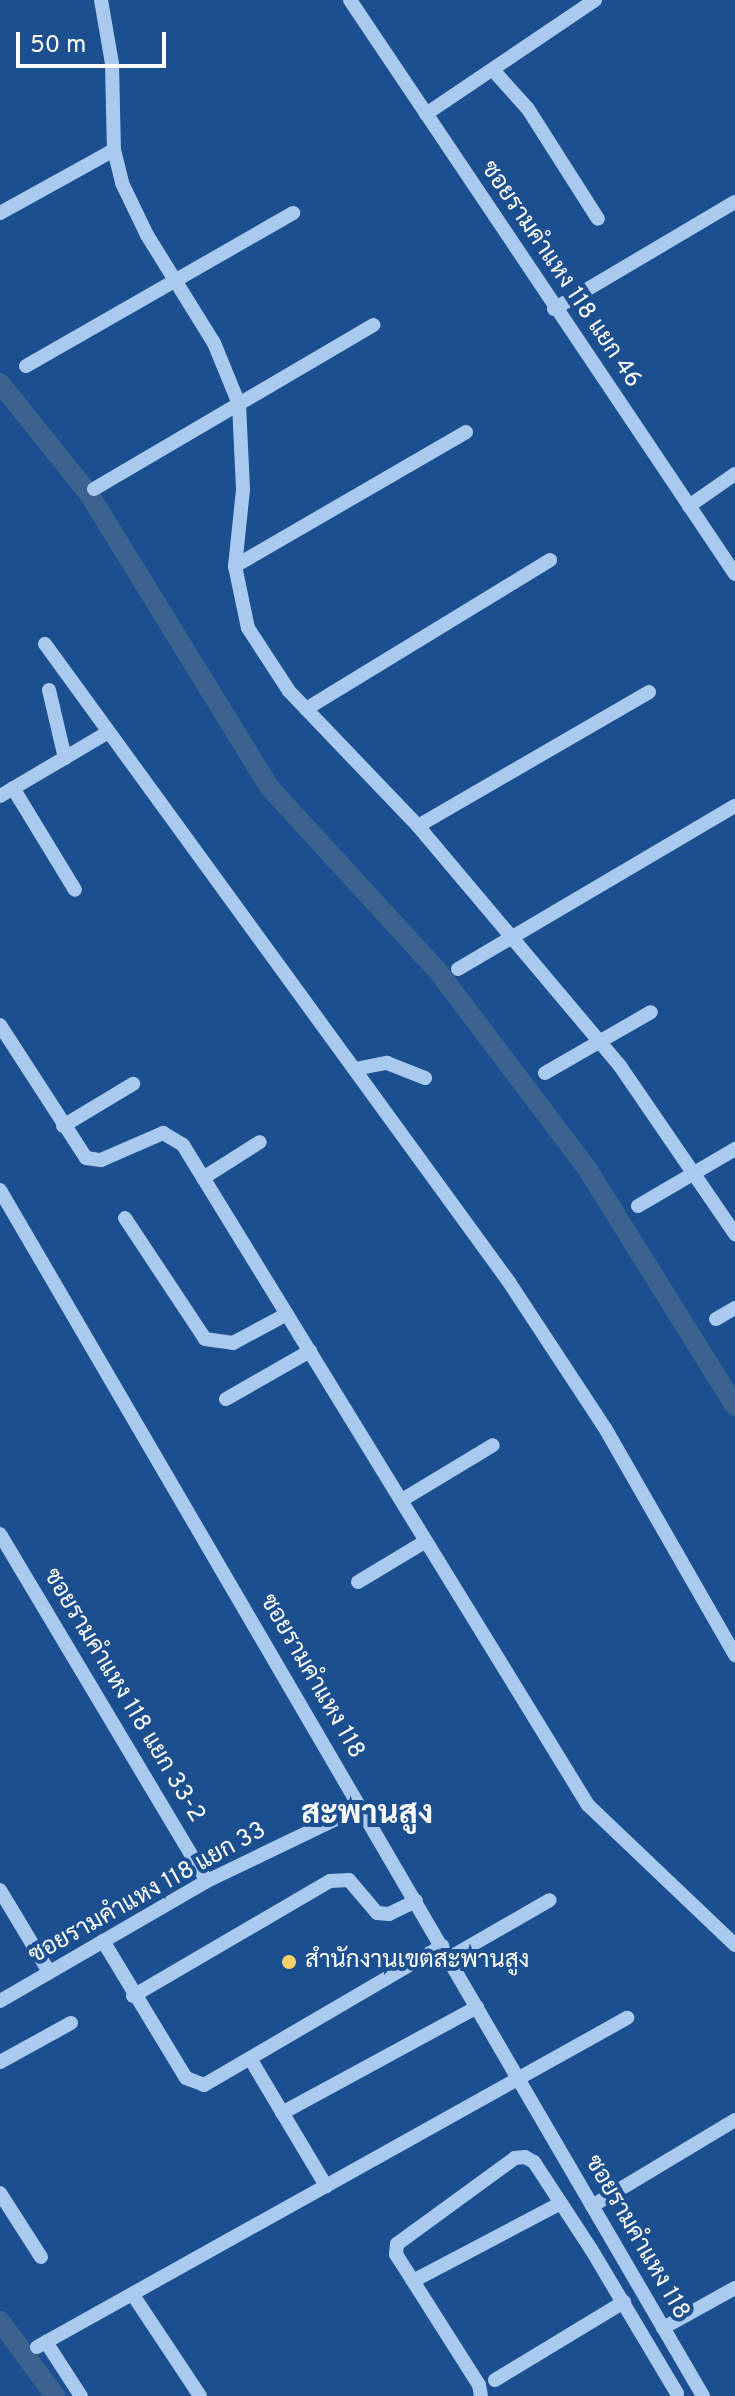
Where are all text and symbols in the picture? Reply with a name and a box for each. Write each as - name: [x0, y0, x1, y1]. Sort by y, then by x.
- scale bar: [20, 16, 170, 66]
- text: 50 m: [30, 31, 86, 61]
- street label: ซอยรามคำแหง 118 แยก 46: [473, 156, 647, 394]
- street label: ซอยรามคำแหง 118 แยก 33-2: [36, 1564, 210, 1828]
- street label: ซอยรามคำแหง 118: [252, 1590, 370, 1764]
- district label: สะพานสูง: [301, 1796, 433, 1834]
- street label: ซอยรามคำแหง 118 แยก 33: [24, 1817, 272, 1971]
- place label: สำนักงานเขตสะพานสูง: [305, 1948, 530, 1976]
- marker: สำนักงานเขตสะพานสูง: [280, 1953, 298, 1971]
- street label: ซอยรามคำแหง 118: [577, 2151, 695, 2325]

